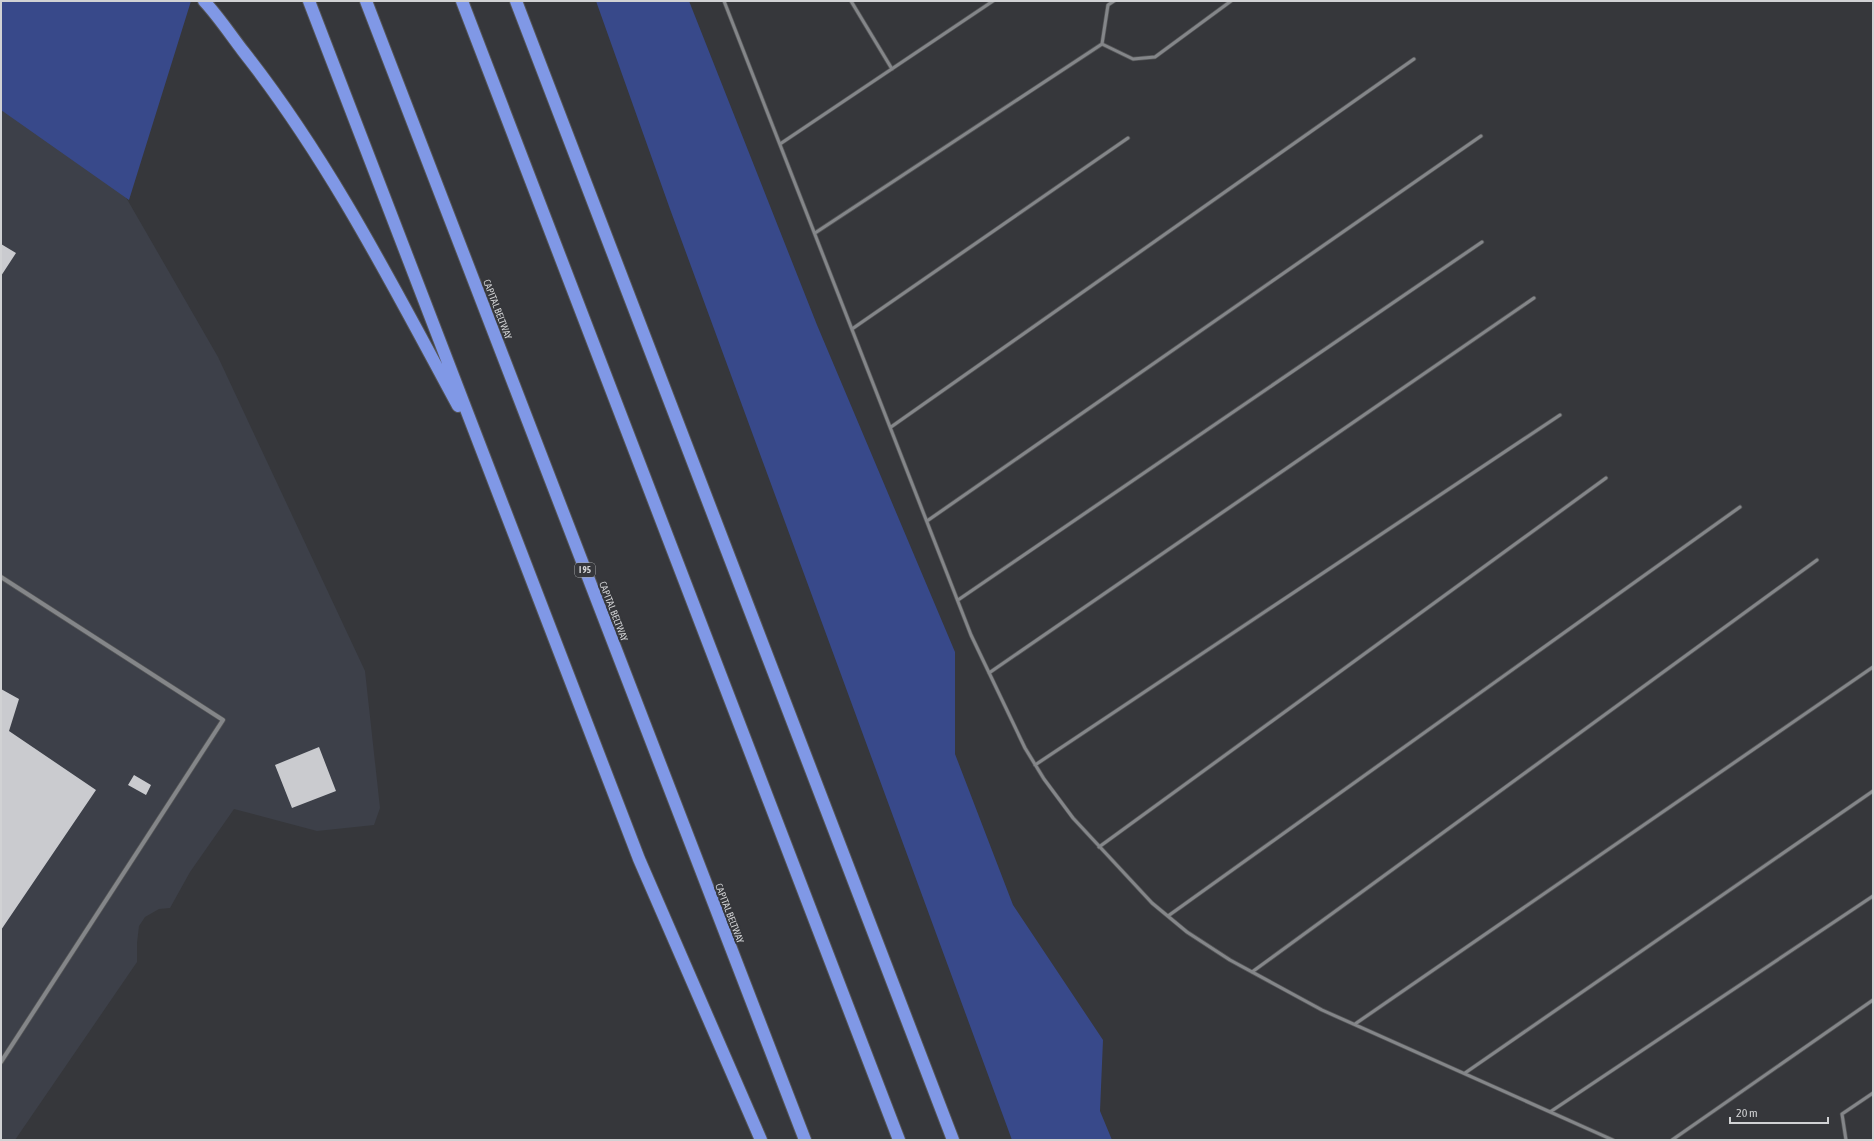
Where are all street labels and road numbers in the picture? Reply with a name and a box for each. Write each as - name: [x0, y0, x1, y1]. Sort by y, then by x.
- street label: CAPITAL BELTWAY: [481, 278, 514, 341]
- road number: I 95: [575, 563, 595, 577]
- street label: CAPITAL BELTWAY: [597, 580, 630, 643]
- street label: CAPITAL BELTWAY: [713, 882, 746, 945]

